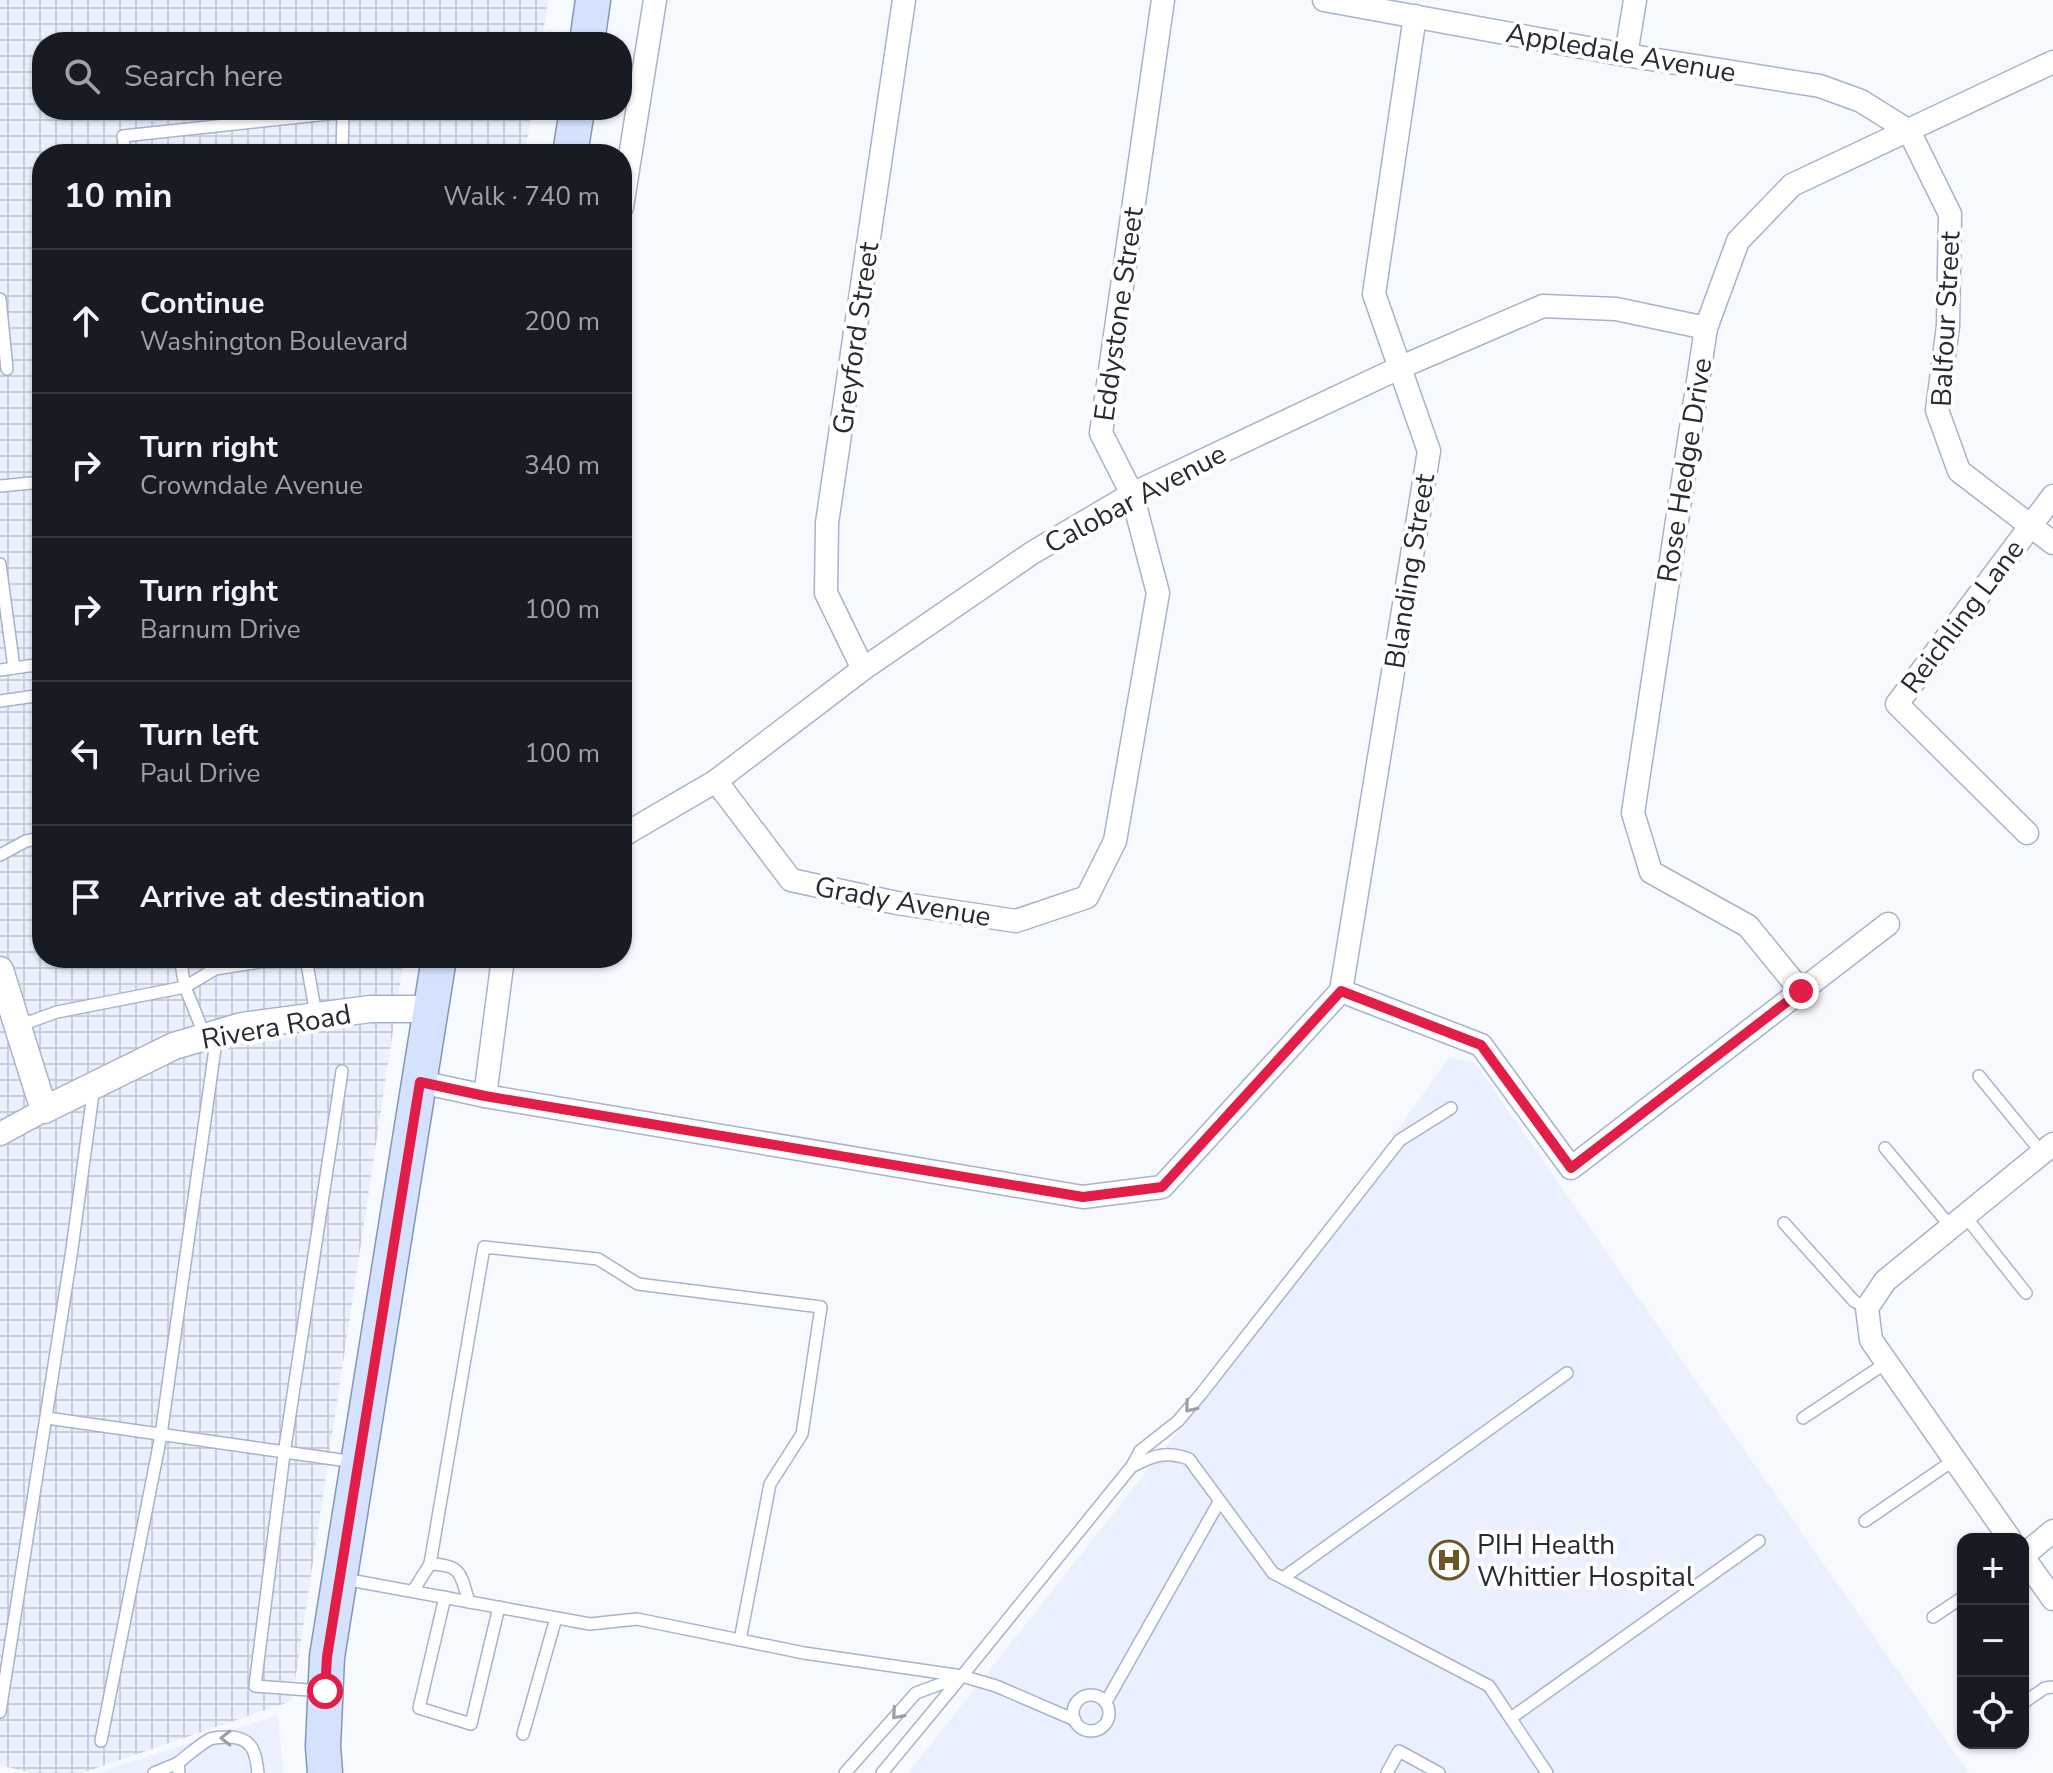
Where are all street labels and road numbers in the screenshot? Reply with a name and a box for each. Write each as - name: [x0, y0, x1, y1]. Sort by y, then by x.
- street label: Appledale Avenue: [1503, 14, 1739, 92]
- street label: Eddystone Street: [1085, 204, 1153, 424]
- street label: Balfour Street: [1922, 230, 1970, 408]
- street label: Greyford Street: [824, 239, 888, 437]
- street label: Rose Hedge Drive: [1648, 355, 1722, 585]
- street label: Calobar Avenue: [1038, 435, 1233, 563]
- street label: Blanding Street: [1376, 471, 1444, 671]
- street label: Reichling Lane: [1892, 532, 2033, 701]
- street label: Grady Avenue: [812, 868, 994, 936]
- street label: Rivera Road: [198, 995, 354, 1059]

